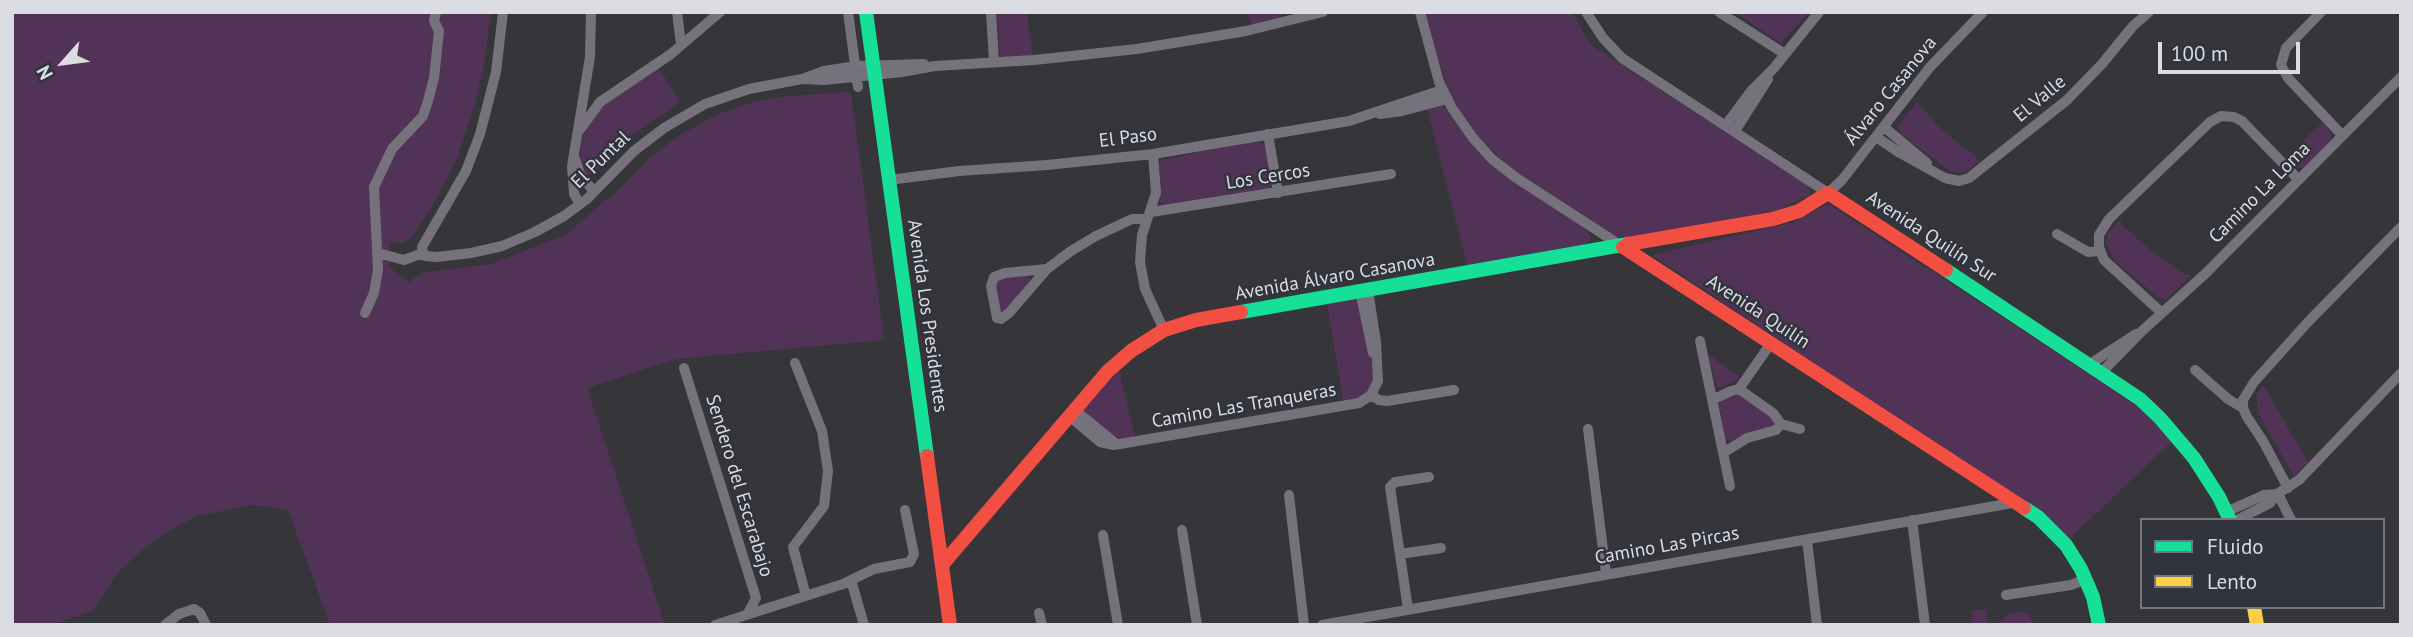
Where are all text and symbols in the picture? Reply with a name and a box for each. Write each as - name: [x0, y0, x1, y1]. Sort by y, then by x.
- north arrow: [28, 28, 98, 98]
- scale bar: [2161, 28, 2303, 72]
- street label: Álvaro Casanova: [1840, 32, 1942, 150]
- text: 100 m: [2171, 40, 2228, 67]
- text: N: [31, 62, 58, 84]
- street label: El Valle: [2009, 71, 2071, 127]
- street label: El Paso: [1098, 123, 1158, 153]
- street label: El Puntal: [567, 127, 635, 193]
- street label: Camino La Loma: [2205, 138, 2315, 248]
- street label: Los Cercos: [1224, 159, 1312, 195]
- street label: Avenida Quilín Sur: [1862, 186, 2000, 288]
- street label: Avenida Los Presidentes: [902, 218, 952, 414]
- street label: Avenida Álvaro Casanova: [1233, 248, 1437, 306]
- street label: Avenida Quilín: [1702, 270, 1814, 354]
- street label: Camino Las Tranqueras: [1150, 379, 1338, 433]
- street label: Sendero del Escarabajo: [700, 392, 778, 580]
- legend: [2140, 518, 2385, 609]
- street label: Camino Las Pircas: [1593, 522, 1741, 570]
- text: Fluido: [2207, 533, 2264, 560]
- text: Lento: [2207, 568, 2257, 595]

